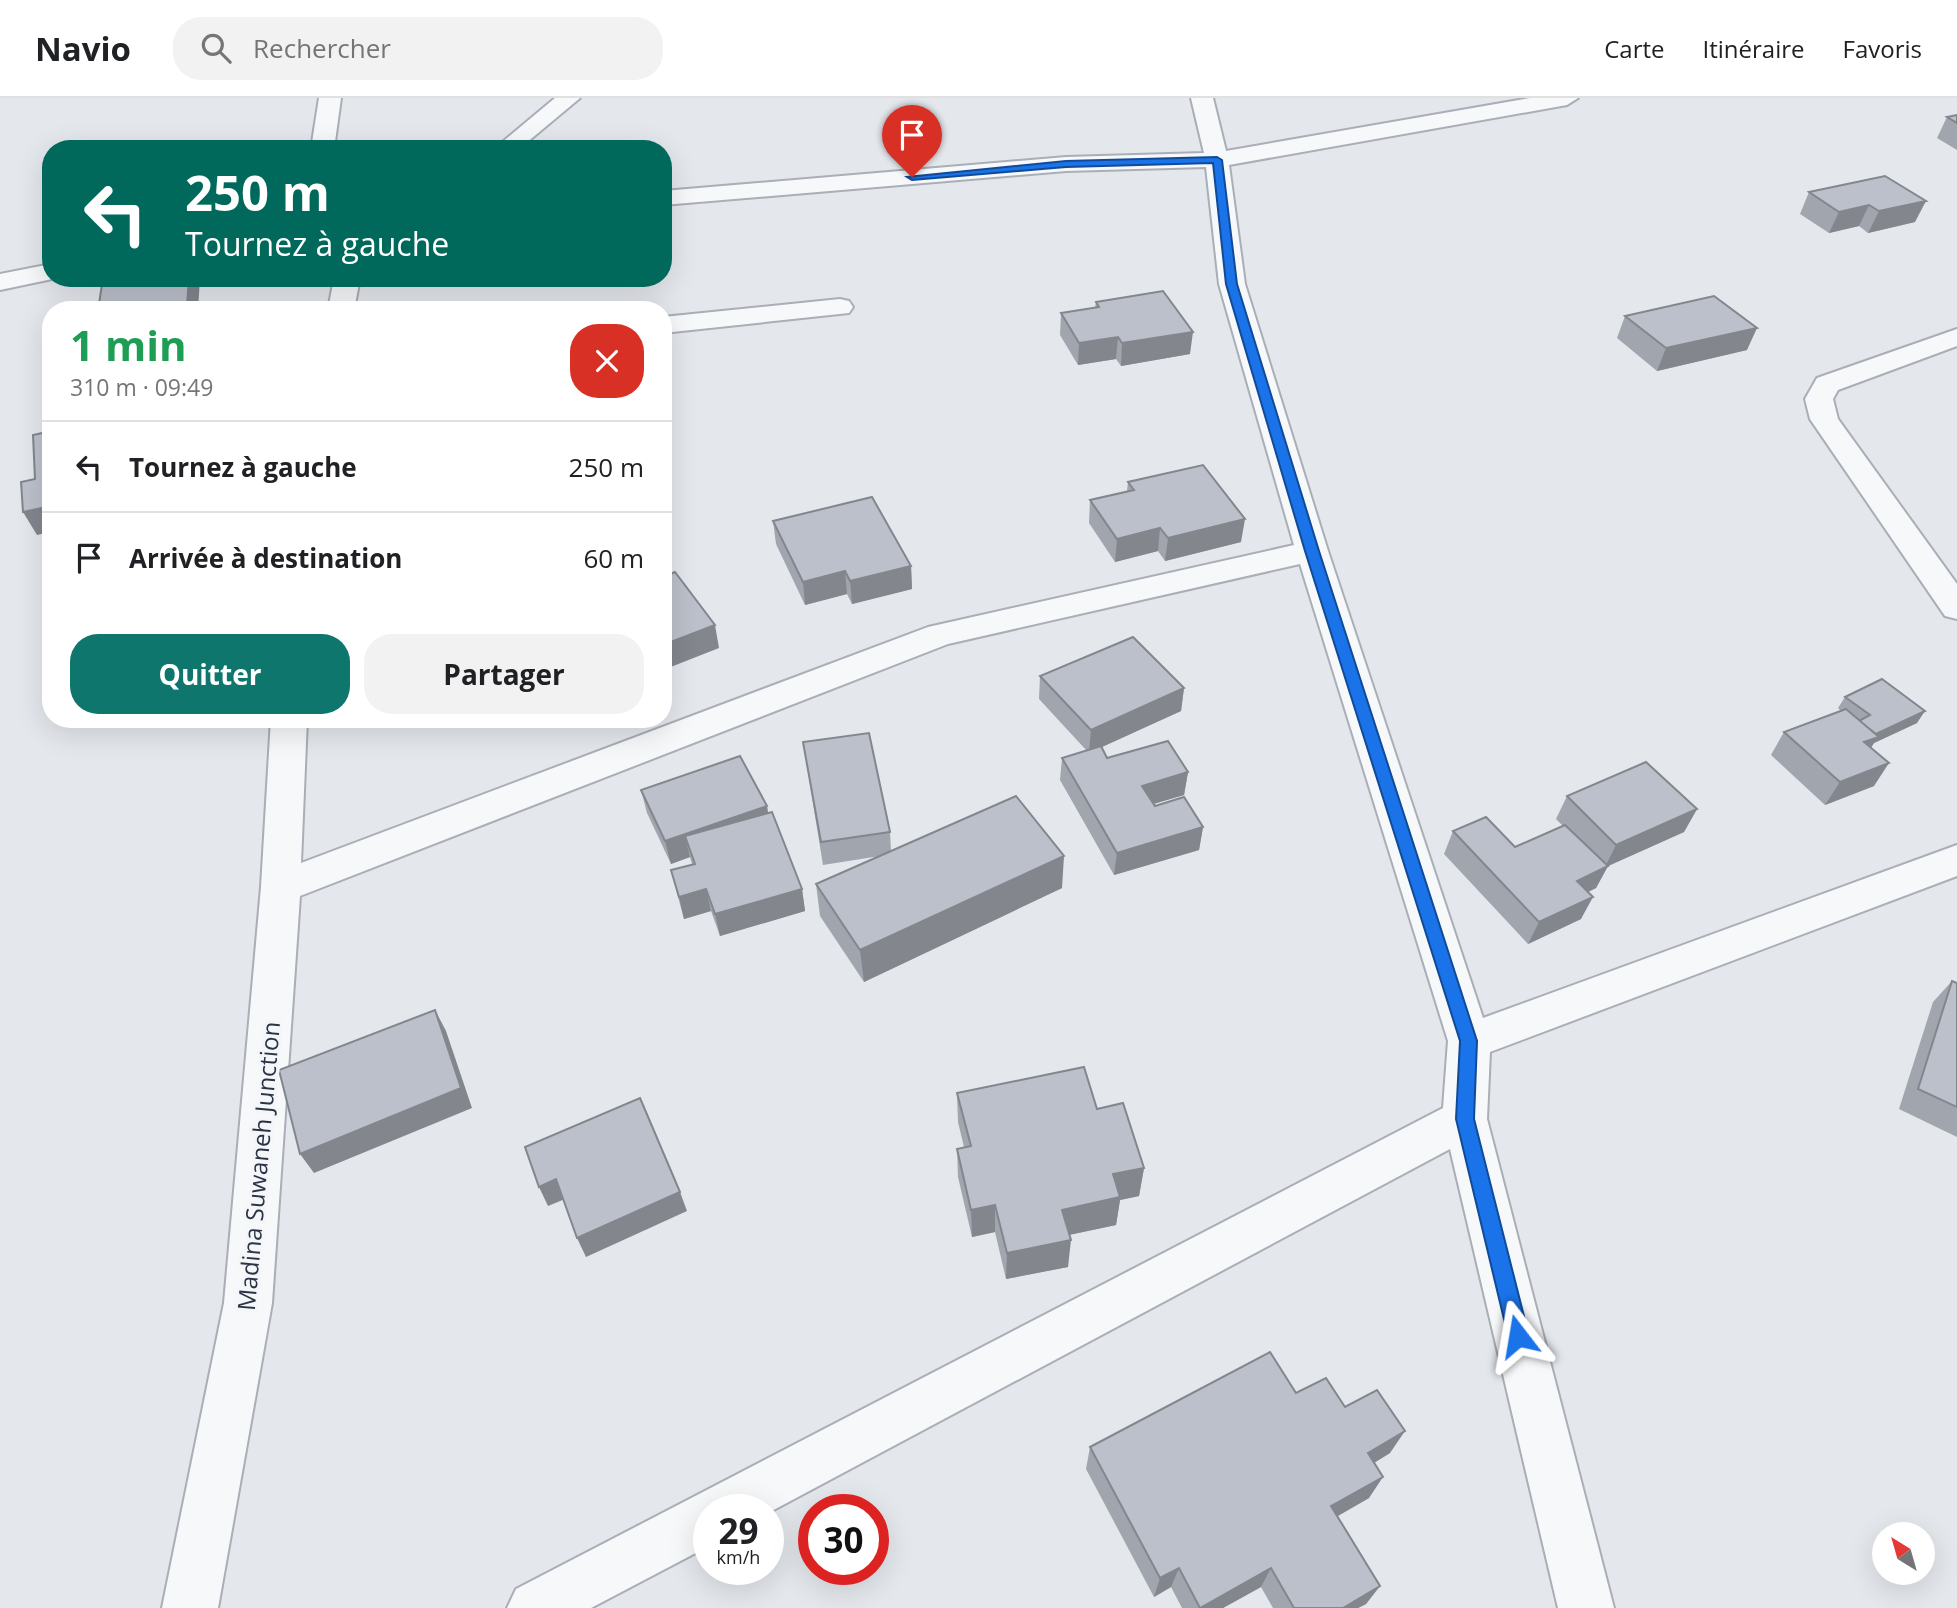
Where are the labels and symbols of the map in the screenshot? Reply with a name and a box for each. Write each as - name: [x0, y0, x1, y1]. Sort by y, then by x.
- pin: [882, 105, 942, 177]
- street label: Madina Suwaneh Junction: [229, 1020, 287, 1312]
- position arrow: [1481, 1299, 1555, 1373]
- speed limit sign: 30: [798, 1494, 889, 1585]
- north arrow: [1872, 1522, 1936, 1586]

